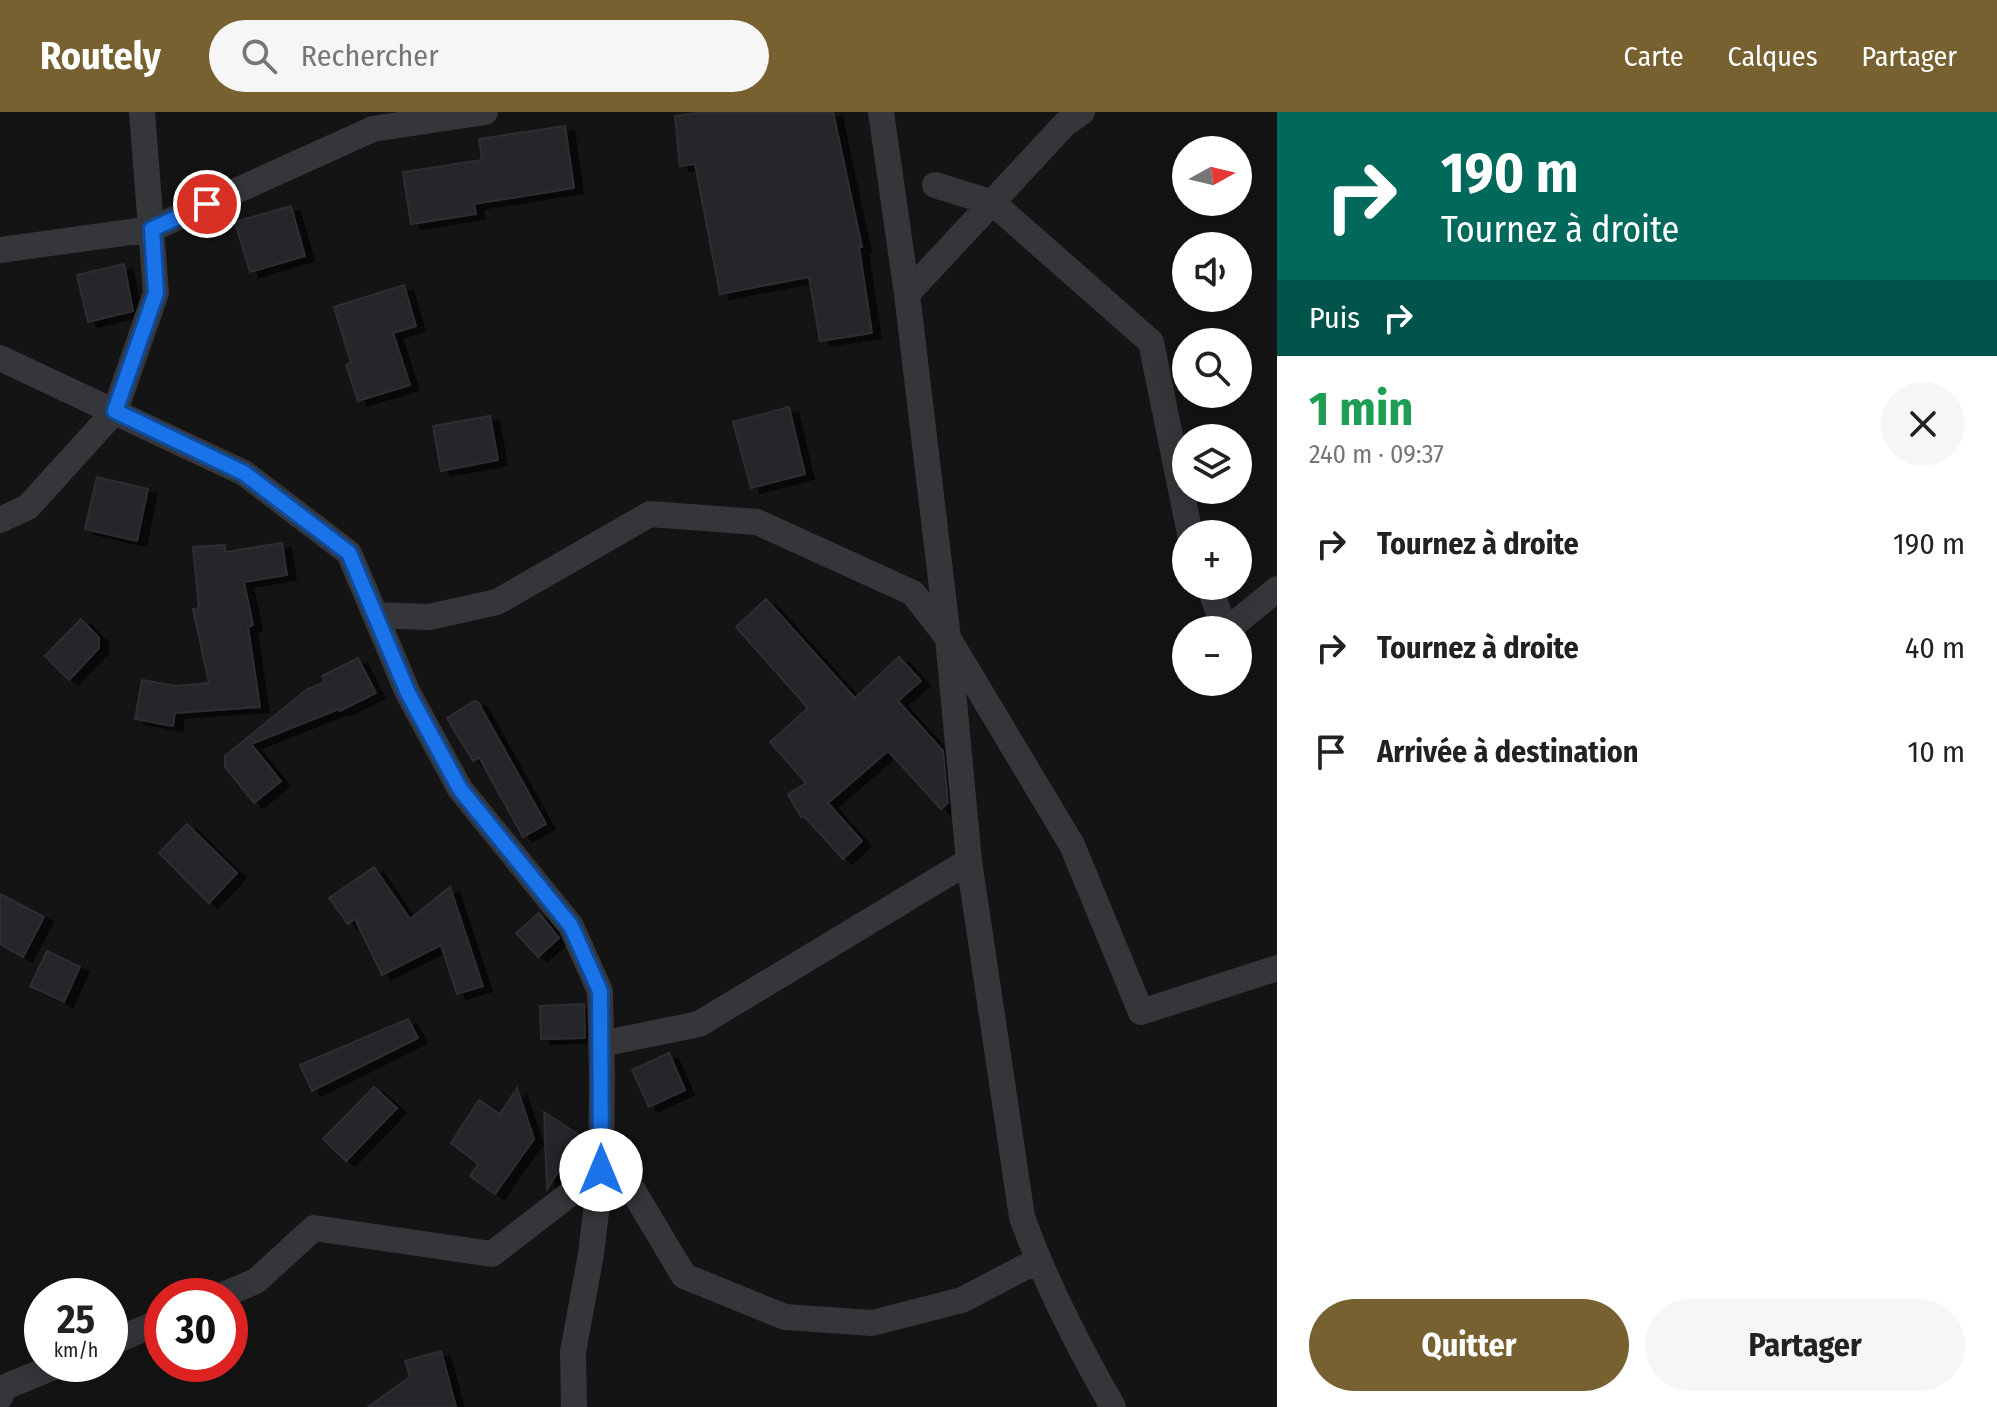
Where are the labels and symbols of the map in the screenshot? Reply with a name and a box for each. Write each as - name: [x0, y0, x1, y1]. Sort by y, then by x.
- north arrow: [1172, 136, 1252, 216]
- pin: [173, 170, 241, 238]
- position arrow: [559, 1128, 643, 1212]
- speed limit sign: 30: [144, 1278, 248, 1382]

